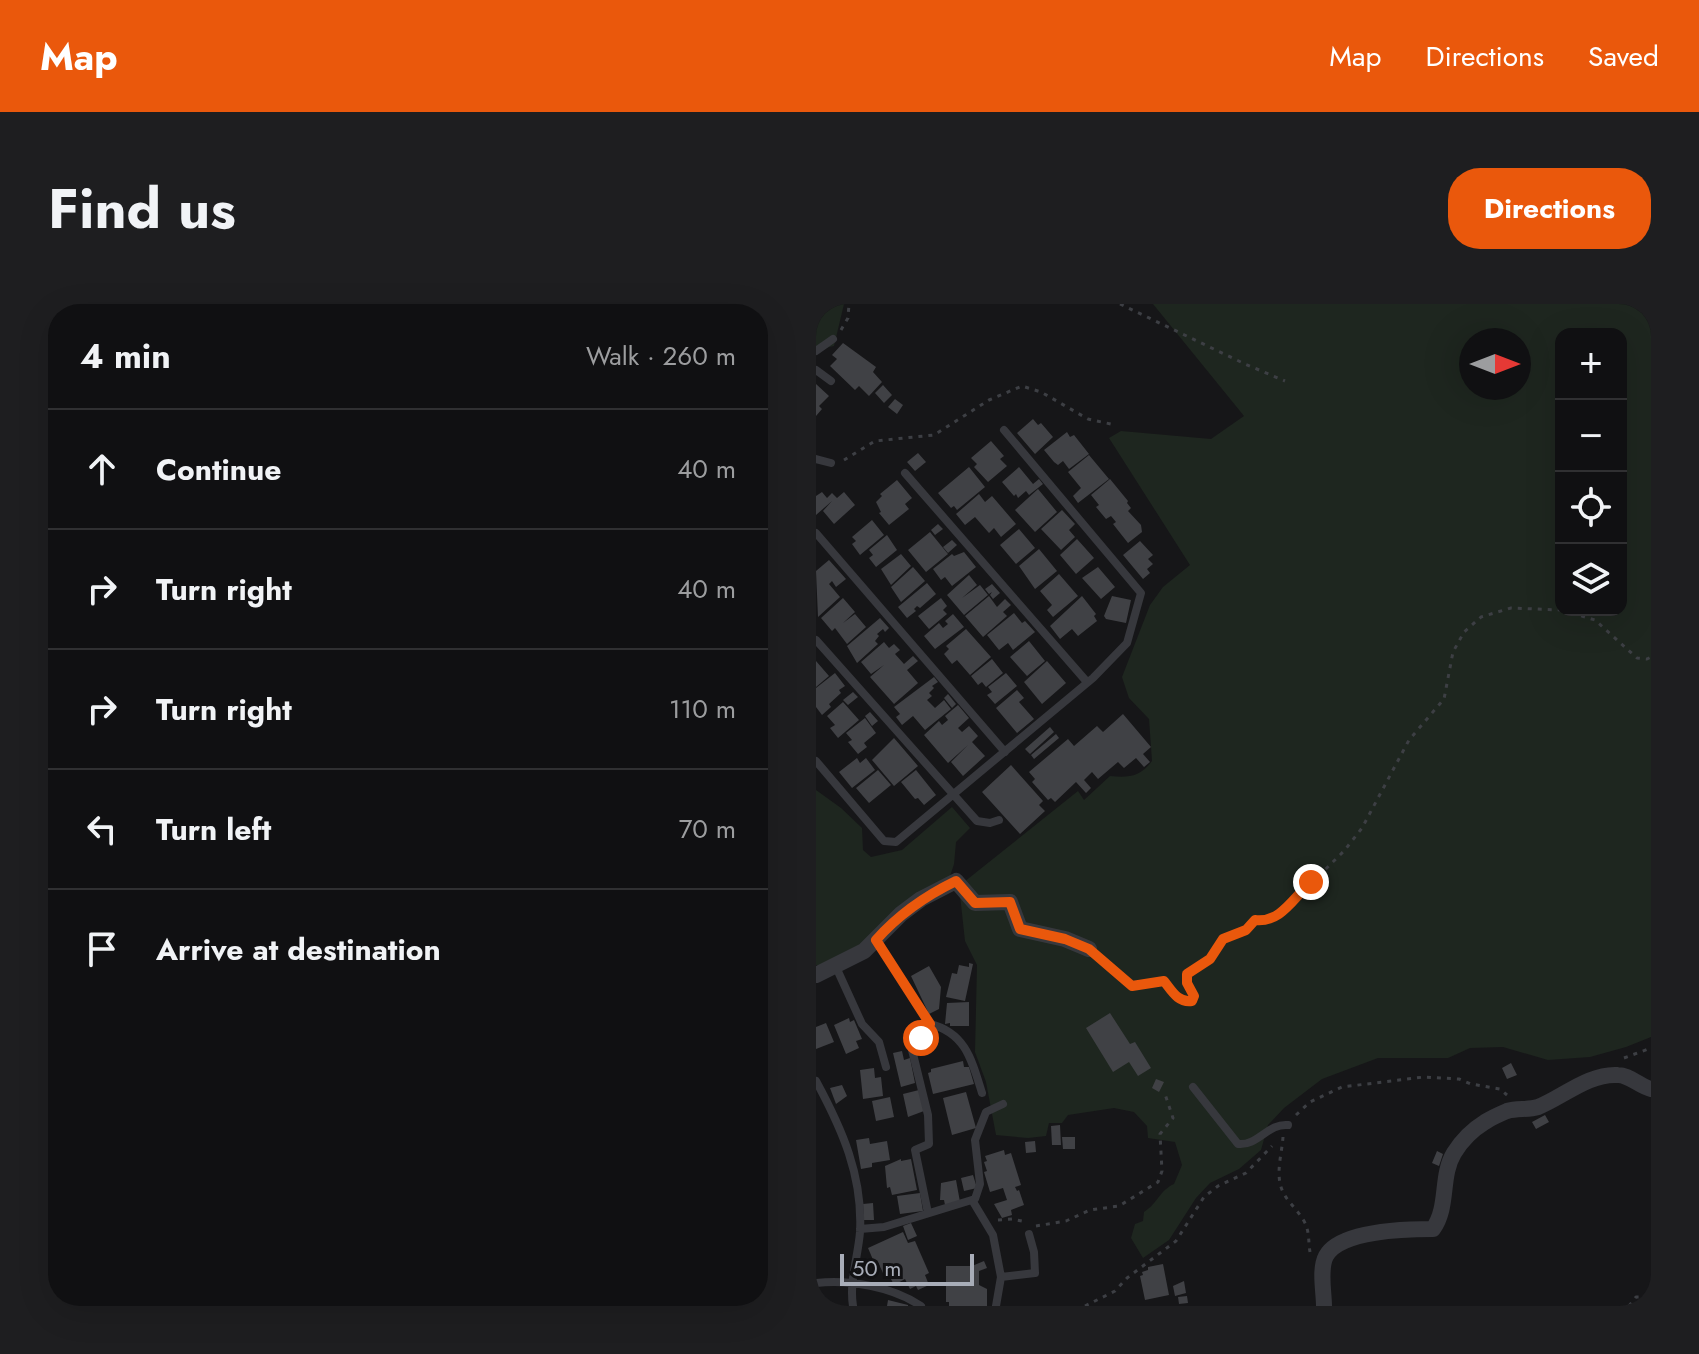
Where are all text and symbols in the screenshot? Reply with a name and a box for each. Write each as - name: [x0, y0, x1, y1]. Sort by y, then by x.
- text: Map: [40, 29, 118, 84]
- text: Map: [1329, 36, 1381, 77]
- text: Directions: [1425, 36, 1544, 77]
- text: Saved: [1588, 36, 1659, 77]
- text: Find us: [48, 168, 236, 249]
- button: Directions: [1448, 168, 1651, 249]
- north arrow: [1459, 328, 1531, 400]
- map controls: [1555, 328, 1627, 616]
- button: +: [1555, 328, 1627, 400]
- text: 4 min: [80, 332, 171, 381]
- text: Walk · 260 m: [586, 337, 736, 375]
- button: −: [1555, 400, 1627, 472]
- icon: ahead: [80, 447, 124, 491]
- text: Continue: [156, 448, 282, 491]
- text: 40 m: [677, 450, 736, 488]
- button: locate: [1555, 472, 1627, 544]
- button: layers: [1555, 544, 1627, 616]
- icon: right: [80, 567, 124, 611]
- text: Turn right: [156, 568, 292, 611]
- text: 40 m: [677, 570, 736, 608]
- icon: right: [80, 687, 124, 731]
- text: Turn right: [156, 688, 292, 731]
- text: 110 m: [669, 690, 736, 728]
- icon: left: [80, 807, 124, 851]
- text: Turn left: [156, 808, 271, 851]
- text: 70 m: [679, 810, 736, 848]
- route end: [1293, 864, 1329, 900]
- icon: arrive: [80, 927, 124, 971]
- text: Arrive at destination: [156, 928, 441, 971]
- route start: [903, 1020, 939, 1056]
- scale bar: [840, 1250, 974, 1286]
- text: 50 m: [852, 1252, 901, 1284]

